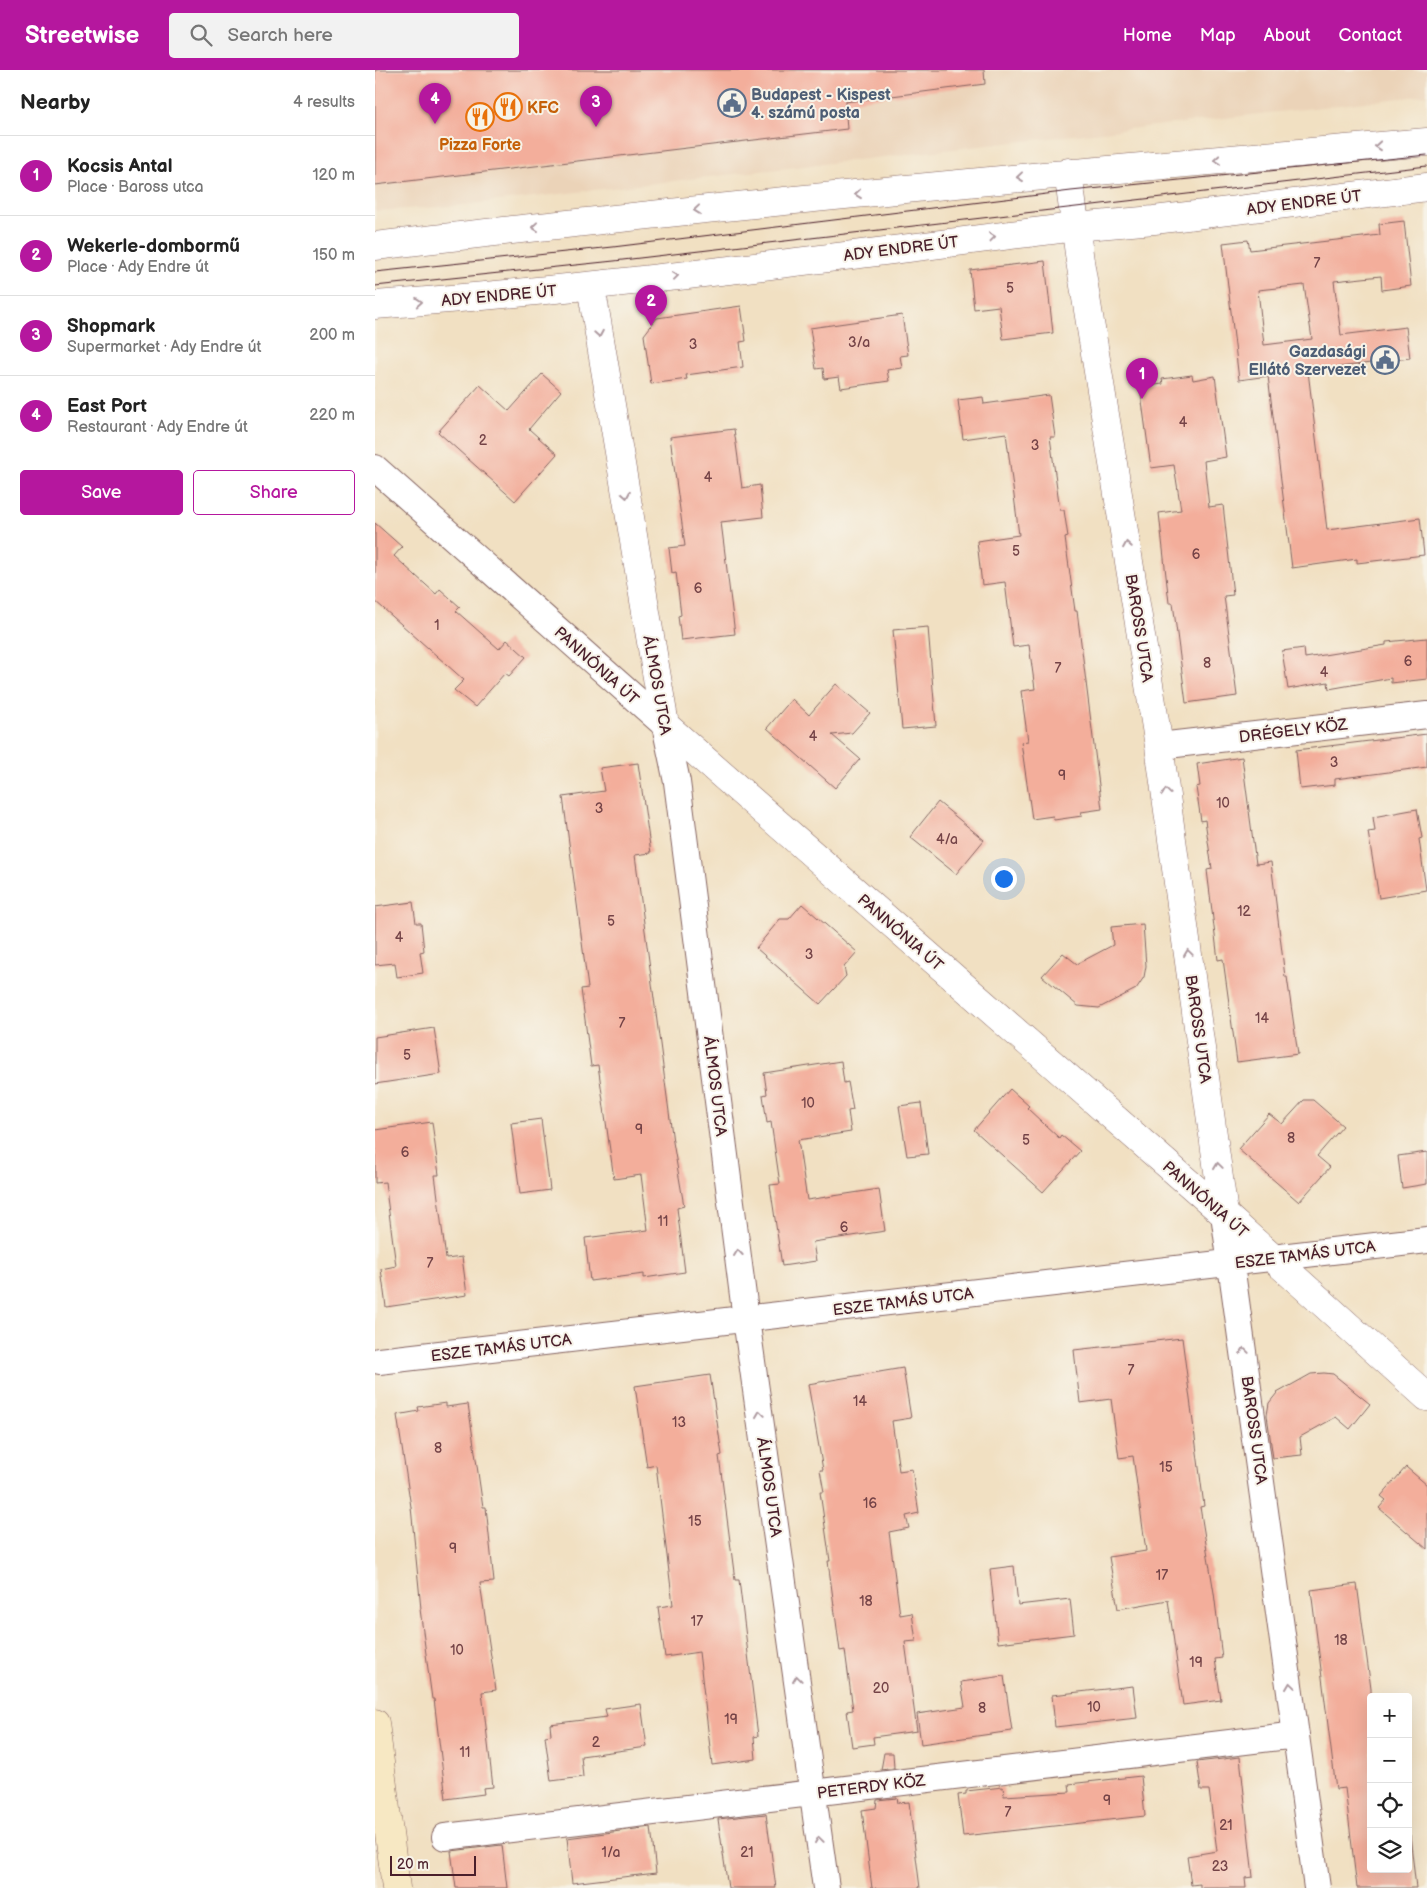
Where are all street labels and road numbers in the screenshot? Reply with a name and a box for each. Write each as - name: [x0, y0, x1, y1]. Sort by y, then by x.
- street label: ADY ENDRE ÚT: [1245, 185, 1363, 220]
- street label: ADY ENDRE ÚT: [842, 231, 960, 266]
- street label: ADY ENDRE ÚT: [440, 280, 558, 311]
- street label: BAROSS UTCA: [1121, 573, 1156, 684]
- street label: PANNÓNIA ÚT: [550, 622, 644, 709]
- street label: ÁLMOS UTCA: [638, 634, 677, 737]
- street label: DRÉGELY KÖZ: [1238, 713, 1349, 748]
- street label: PANNÓNIA ÚT: [853, 889, 948, 976]
- street label: BAROSS UTCA: [1180, 974, 1215, 1085]
- street label: ÁLMOS UTCA: [699, 1035, 732, 1137]
- street label: PANNÓNIA ÚT: [1158, 1156, 1253, 1243]
- street label: ESZE TAMÁS UTCA: [1234, 1235, 1377, 1274]
- street label: ESZE TAMÁS UTCA: [832, 1282, 975, 1321]
- street label: ESZE TAMÁS UTCA: [430, 1328, 573, 1367]
- street label: BAROSS UTCA: [1236, 1375, 1271, 1486]
- street label: ÁLMOS UTCA: [752, 1436, 787, 1539]
- street label: PETERDY KÖZ: [816, 1769, 927, 1804]

